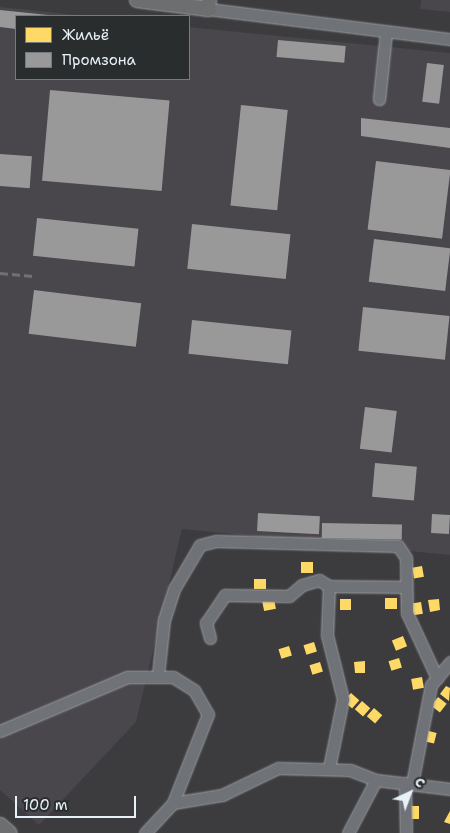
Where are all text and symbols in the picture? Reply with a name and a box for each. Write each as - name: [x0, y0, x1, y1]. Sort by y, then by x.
- legend: [15, 15, 190, 80]
- text: Жильё: [62, 25, 109, 45]
- text: Промзона: [62, 50, 136, 70]
- north arrow: [385, 768, 435, 818]
- text: С: [411, 773, 430, 792]
- scale bar: [18, 786, 139, 818]
- text: 100 m: [23, 795, 68, 815]

